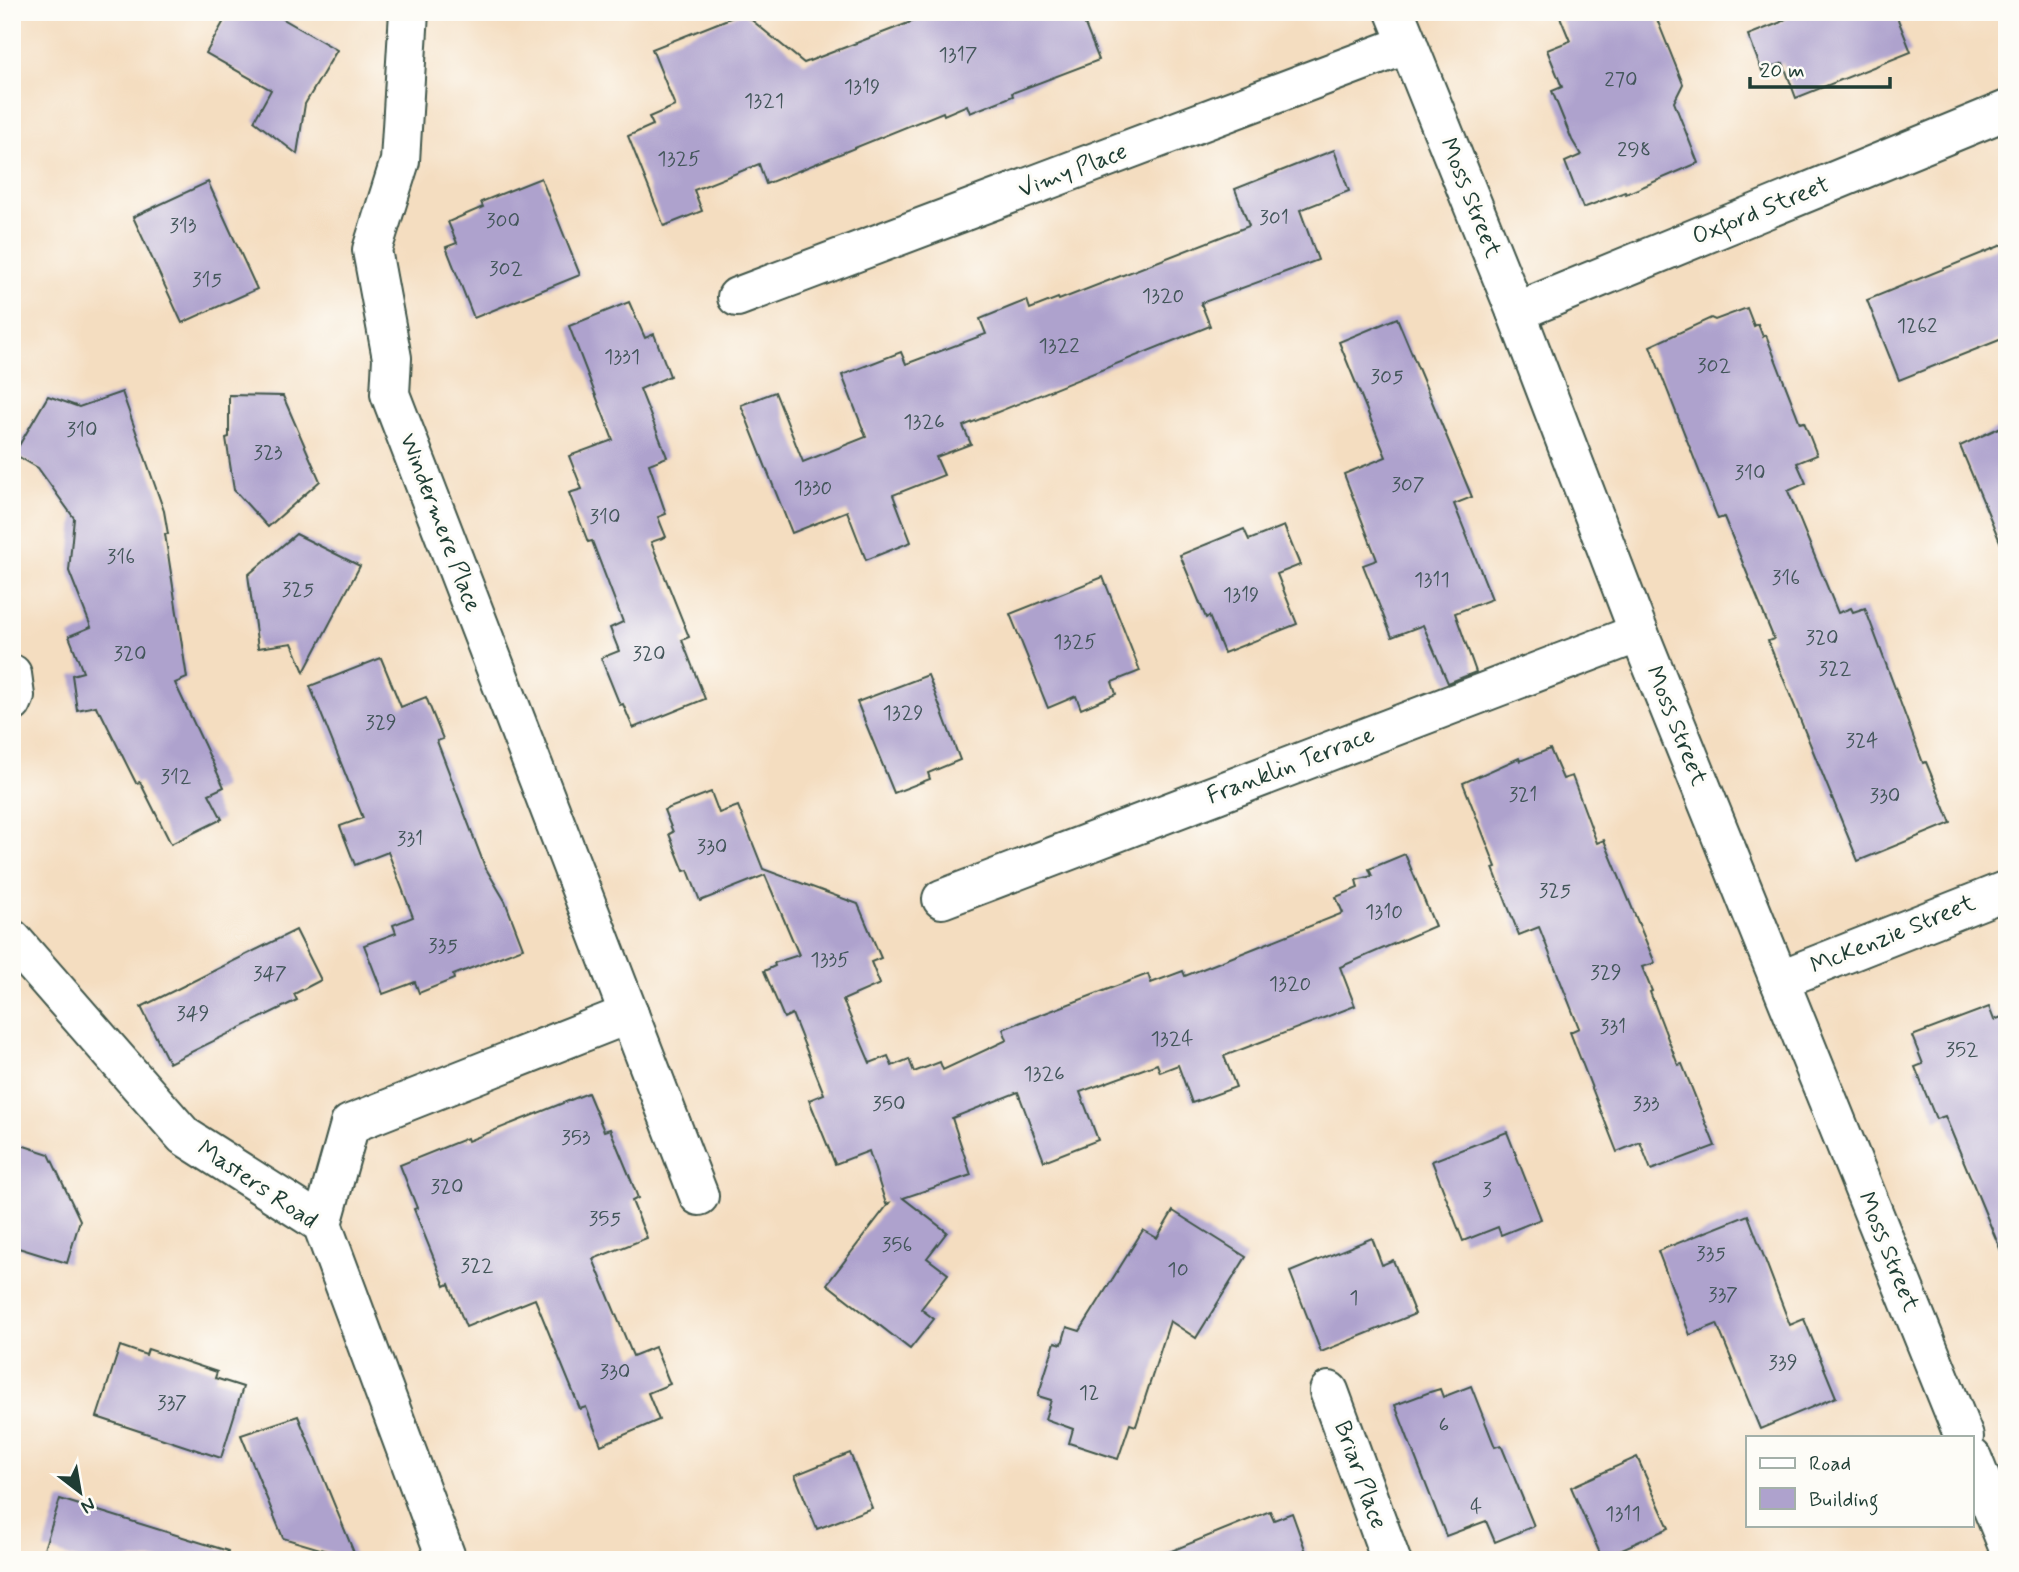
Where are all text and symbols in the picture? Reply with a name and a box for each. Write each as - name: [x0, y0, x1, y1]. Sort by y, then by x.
- house number: 1317: [938, 41, 978, 69]
- scale bar: [1750, 46, 1890, 90]
- text: 20 m: [1760, 57, 1805, 85]
- house number: 270: [1604, 66, 1638, 94]
- house number: 1319: [844, 73, 880, 101]
- house number: 1321: [744, 87, 784, 115]
- street label: Moss Street: [1432, 133, 1508, 263]
- street label: Vimy Place: [1014, 136, 1132, 206]
- house number: 298: [1617, 136, 1651, 164]
- house number: 1325: [657, 145, 701, 173]
- street label: Oxford Street: [1688, 169, 1835, 254]
- house number: 301: [1259, 204, 1289, 232]
- house number: 300: [486, 207, 520, 235]
- house number: 313: [169, 212, 197, 240]
- house number: 302: [489, 255, 523, 283]
- house number: 315: [192, 266, 222, 294]
- house number: 1320: [1142, 282, 1184, 310]
- house number: 1262: [1897, 312, 1937, 340]
- house number: 1322: [1038, 332, 1080, 360]
- house number: 1331: [604, 343, 640, 371]
- house number: 302: [1697, 352, 1731, 380]
- house number: 305: [1370, 363, 1404, 391]
- house number: 1326: [903, 408, 945, 436]
- house number: 310: [66, 416, 98, 444]
- street label: Windermere Place: [392, 429, 488, 617]
- house number: 323: [253, 439, 283, 467]
- house number: 310: [1734, 459, 1766, 487]
- house number: 307: [1391, 471, 1425, 499]
- house number: 1330: [794, 474, 832, 502]
- house number: 310: [589, 503, 621, 531]
- house number: 316: [107, 543, 135, 571]
- house number: 316: [1772, 564, 1800, 592]
- house number: 1311: [1414, 566, 1450, 594]
- house number: 325: [282, 576, 314, 604]
- house number: 1319: [1223, 581, 1259, 609]
- house number: 320: [1805, 624, 1839, 652]
- house number: 1325: [1053, 628, 1097, 656]
- house number: 320: [113, 640, 147, 668]
- house number: 320: [632, 640, 666, 668]
- house number: 322: [1818, 655, 1852, 683]
- street label: Moss Street: [1638, 661, 1714, 791]
- house number: 1329: [882, 699, 924, 727]
- house number: 329: [365, 709, 397, 737]
- street label: Franklin Terrace: [1203, 720, 1379, 812]
- house number: 324: [1846, 727, 1878, 755]
- house number: 312: [160, 763, 192, 791]
- house number: 321: [1509, 781, 1537, 809]
- house number: 330: [1870, 782, 1901, 810]
- house number: 331: [397, 825, 423, 853]
- house number: 330: [697, 833, 728, 861]
- house number: 325: [1539, 877, 1571, 905]
- street label: McKenzie Street: [1806, 888, 1980, 982]
- house number: 1310: [1365, 898, 1403, 926]
- house number: 335: [428, 932, 458, 960]
- house number: 1335: [810, 946, 850, 974]
- house number: 329: [1590, 959, 1622, 987]
- house number: 347: [253, 960, 287, 988]
- house number: 1320: [1269, 970, 1311, 998]
- house number: 349: [176, 1000, 210, 1028]
- house number: 331: [1600, 1013, 1626, 1041]
- house number: 1324: [1150, 1025, 1194, 1053]
- house number: 352: [1945, 1036, 1979, 1064]
- house number: 1326: [1023, 1060, 1065, 1088]
- house number: 350: [872, 1090, 906, 1118]
- house number: 333: [1633, 1090, 1660, 1118]
- house number: 353: [561, 1124, 591, 1152]
- street label: Masters Road: [191, 1133, 323, 1237]
- house number: 320: [430, 1173, 464, 1201]
- house number: 3: [1482, 1176, 1492, 1204]
- street label: Moss Street: [1850, 1187, 1926, 1317]
- house number: 355: [589, 1205, 621, 1233]
- house number: 356: [882, 1231, 912, 1259]
- house number: 335: [1696, 1240, 1726, 1268]
- house number: 322: [460, 1252, 494, 1280]
- house number: 10: [1167, 1256, 1189, 1284]
- house number: 337: [1708, 1281, 1738, 1309]
- house number: 1: [1349, 1284, 1359, 1312]
- house number: 339: [1768, 1349, 1798, 1377]
- house number: 330: [600, 1358, 631, 1386]
- house number: 12: [1079, 1379, 1099, 1407]
- house number: 337: [157, 1389, 187, 1417]
- house number: 6: [1439, 1411, 1449, 1439]
- street label: Briar Place: [1326, 1417, 1394, 1533]
- legend: [1746, 1436, 1974, 1526]
- text: Road: [1809, 1450, 1851, 1478]
- north arrow: [46, 1456, 116, 1526]
- text: Building: [1809, 1486, 1879, 1516]
- text: N: [76, 1491, 100, 1519]
- house number: 4: [1470, 1493, 1482, 1521]
- house number: 1311: [1605, 1500, 1641, 1528]

